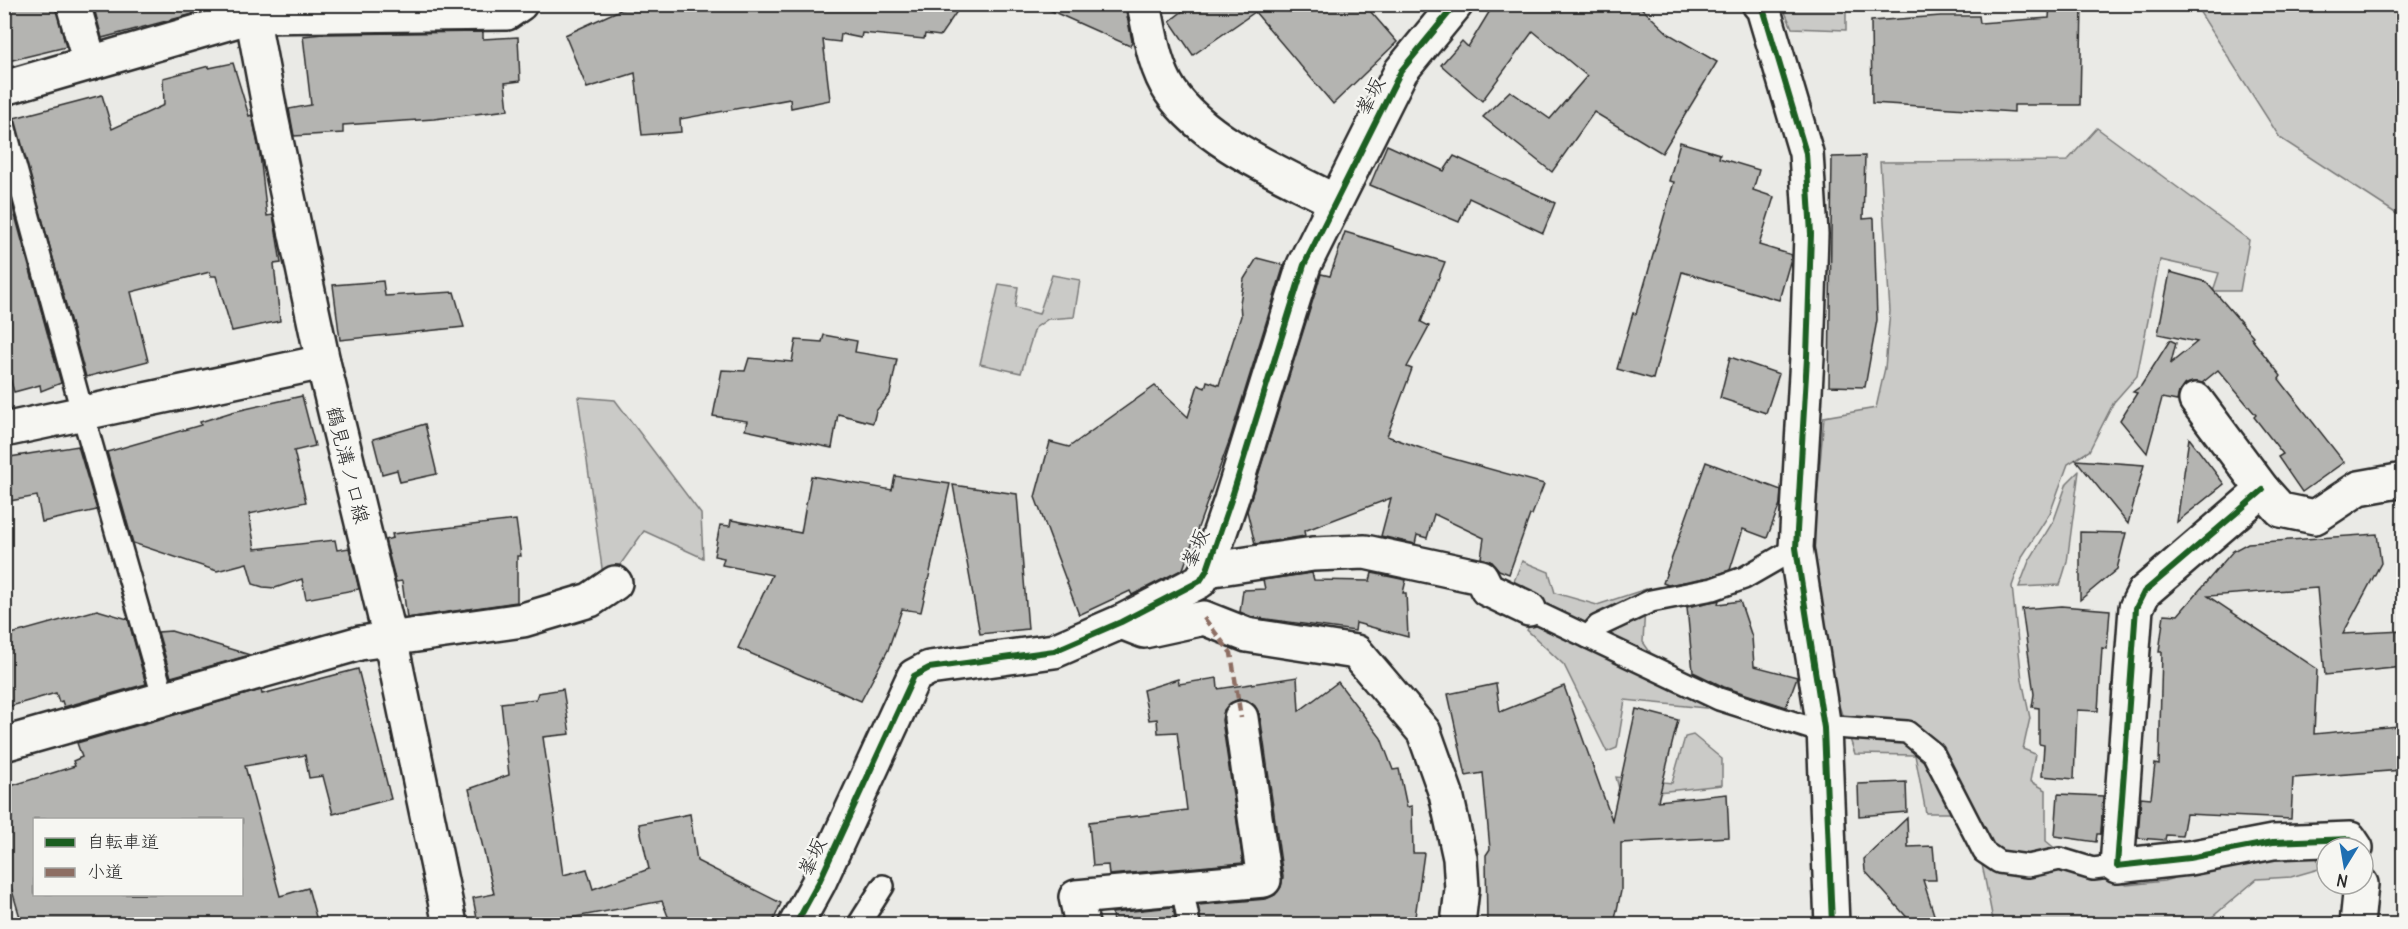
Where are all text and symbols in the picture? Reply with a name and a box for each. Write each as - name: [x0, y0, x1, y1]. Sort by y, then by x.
- street label: 峯坂: [1349, 72, 1390, 119]
- street label: 鶴見溝ノ口線: [322, 404, 375, 526]
- street label: 峯坂: [1175, 525, 1214, 571]
- legend: [33, 818, 243, 896]
- text: 自転車道: [87, 830, 159, 853]
- street label: 峯坂: [792, 833, 831, 880]
- north arrow: [2315, 836, 2375, 896]
- text: 小道: [87, 860, 123, 883]
- text: N: [2335, 870, 2349, 892]

